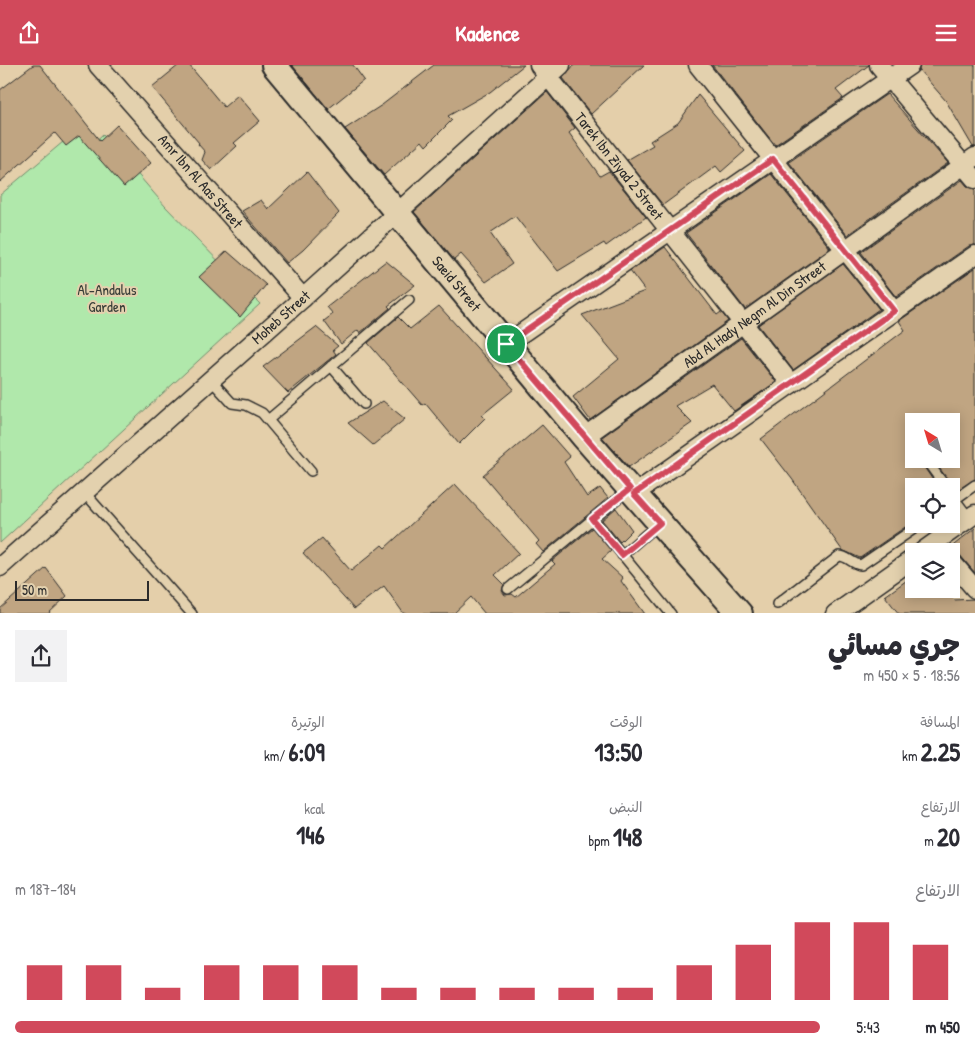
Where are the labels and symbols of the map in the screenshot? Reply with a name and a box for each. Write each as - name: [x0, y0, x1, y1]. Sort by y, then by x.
- street label: Tarek Ibn Ziyad 2 Street: [570, 107, 669, 225]
- street label: Amr Ibn Al Aas Street: [154, 129, 248, 233]
- street label: Saeid Street: [428, 251, 487, 317]
- street label: Abd Al Hady Negm Al Din Street: [679, 256, 831, 373]
- park label: Al-Andalus Garden: [78, 279, 137, 317]
- street label: Moheb Street: [247, 285, 315, 349]
- pin: [485, 323, 527, 365]
- north arrow: [905, 413, 960, 467]
- scale bar: [15, 579, 149, 602]

